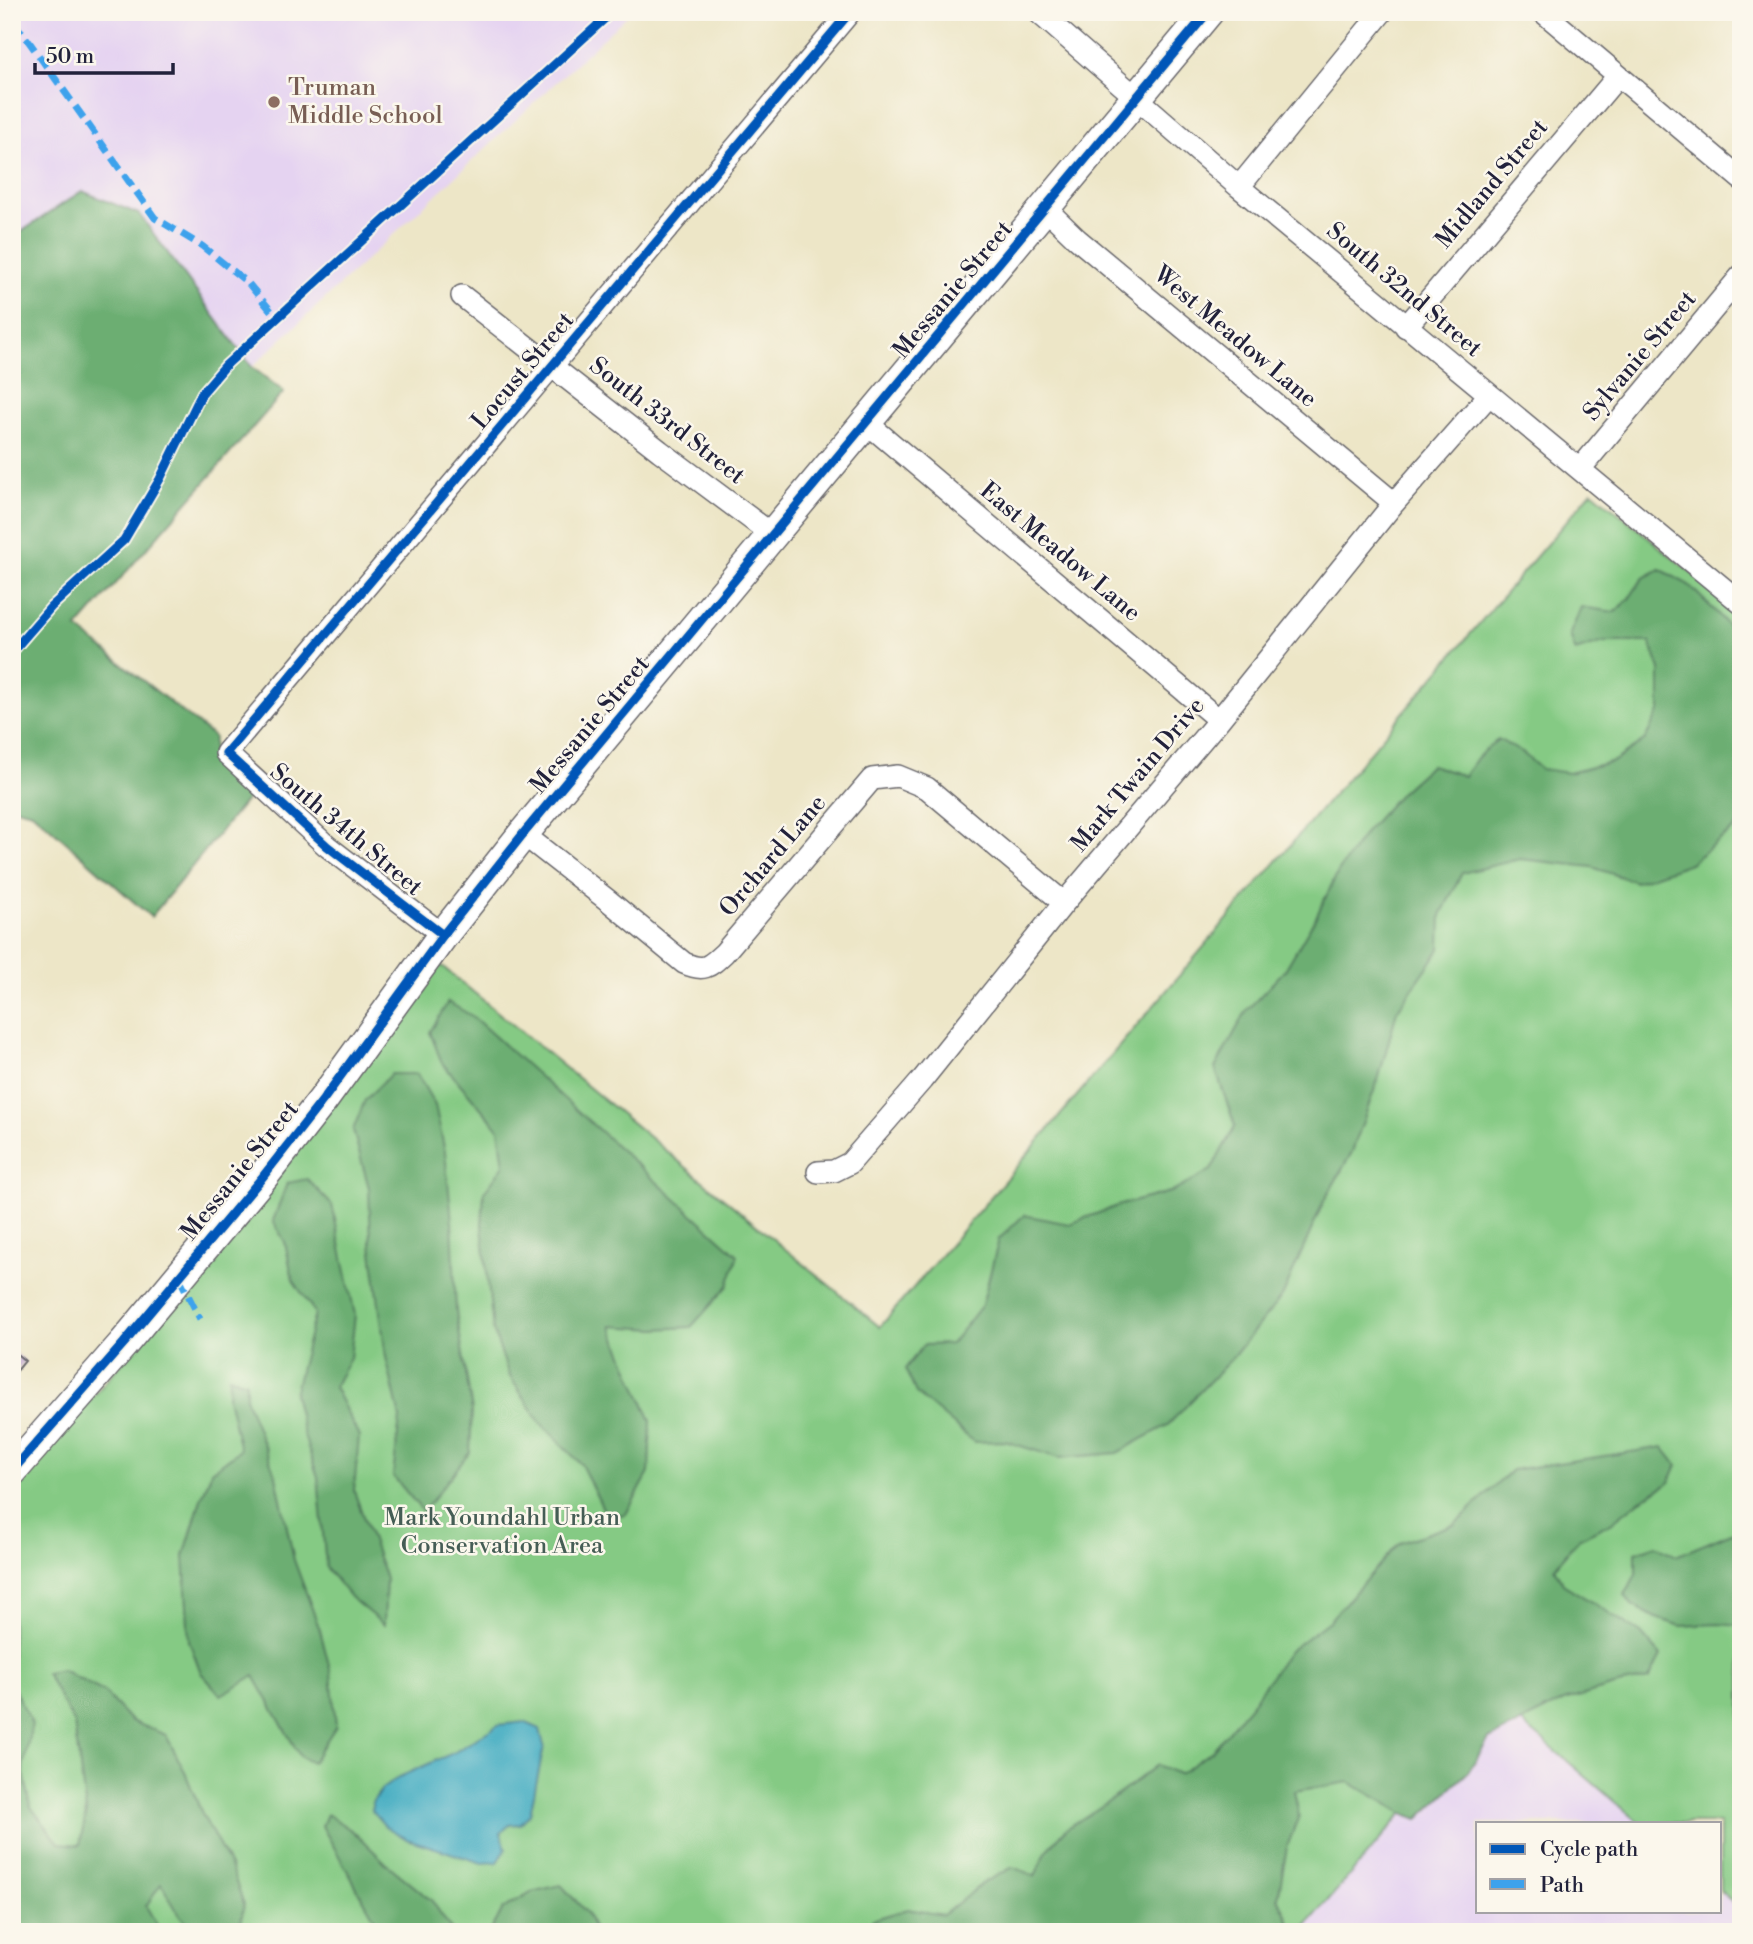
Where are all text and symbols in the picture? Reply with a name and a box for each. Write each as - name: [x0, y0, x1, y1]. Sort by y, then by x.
- scale bar: [35, 32, 173, 76]
- text: 50 m: [46, 44, 94, 70]
- place label: Truman Middle School: [288, 73, 443, 131]
- marker: Truman Middle School: [266, 94, 282, 110]
- street label: Midland Street: [1429, 113, 1555, 255]
- street label: Messanie Street: [887, 214, 1020, 365]
- street label: South 32nd Street: [1320, 216, 1488, 364]
- street label: West Meadow Lane: [1146, 259, 1323, 414]
- street label: Sylvanie Street: [1577, 284, 1704, 427]
- street label: Locust Street: [465, 306, 581, 436]
- street label: South 33rd Street: [583, 351, 751, 491]
- street label: East Meadow Lane: [973, 476, 1147, 628]
- street label: Messanie Street: [524, 649, 657, 800]
- street label: Mark Twain Drive: [1065, 692, 1211, 858]
- street label: South 34th Street: [264, 757, 429, 903]
- street label: Orchard Lane: [713, 789, 833, 923]
- street label: Messanie Street: [175, 1095, 306, 1247]
- park label: Mark Youndahl Urban Conservation Area: [384, 1503, 620, 1561]
- legend: [1476, 1822, 1722, 1912]
- text: Cycle path: [1540, 1837, 1639, 1863]
- text: Path: [1540, 1873, 1585, 1899]

